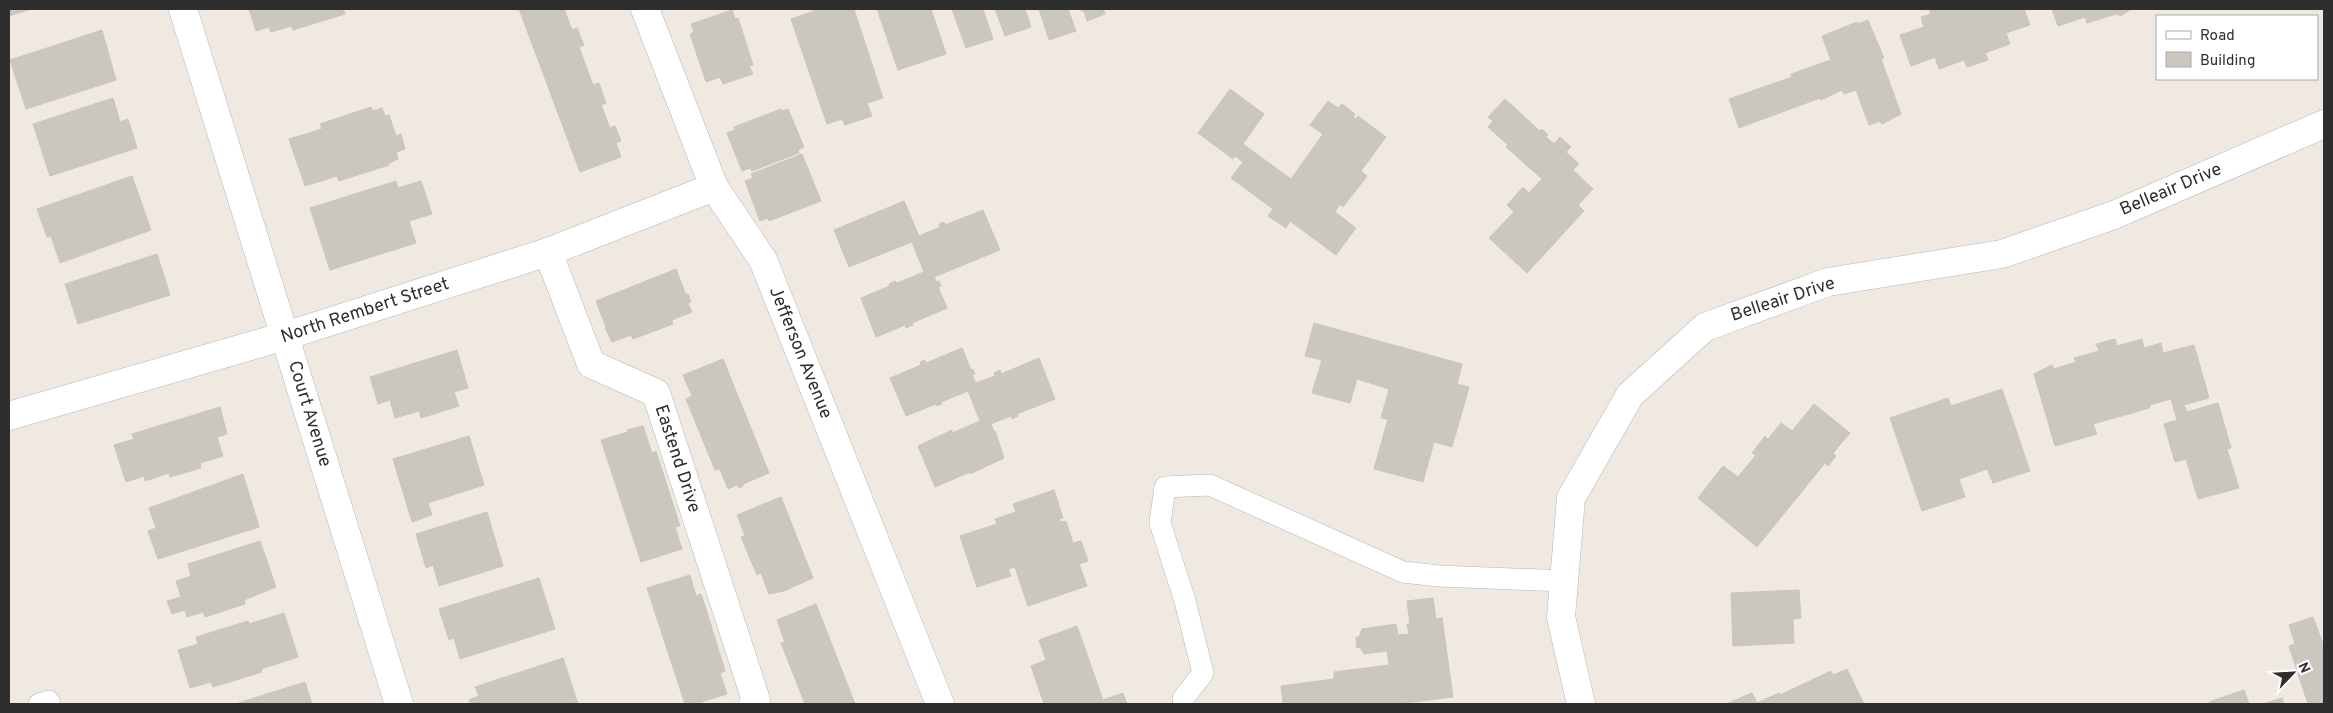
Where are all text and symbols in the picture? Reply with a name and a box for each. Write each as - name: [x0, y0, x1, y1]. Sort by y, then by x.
- legend: [2156, 15, 2318, 80]
- text: Road: [2200, 27, 2235, 46]
- text: Building: [2200, 52, 2255, 71]
- street label: Belleair Drive: [2117, 158, 2225, 222]
- street label: Belleair Drive: [1728, 272, 1838, 328]
- street label: North Rembert Street: [278, 273, 452, 349]
- street label: Jefferson Avenue: [763, 284, 837, 422]
- street label: Court Avenue: [282, 358, 336, 470]
- street label: Eastend Drive: [649, 402, 705, 516]
- north arrow: [2268, 648, 2318, 698]
- text: N: [2294, 660, 2313, 676]

